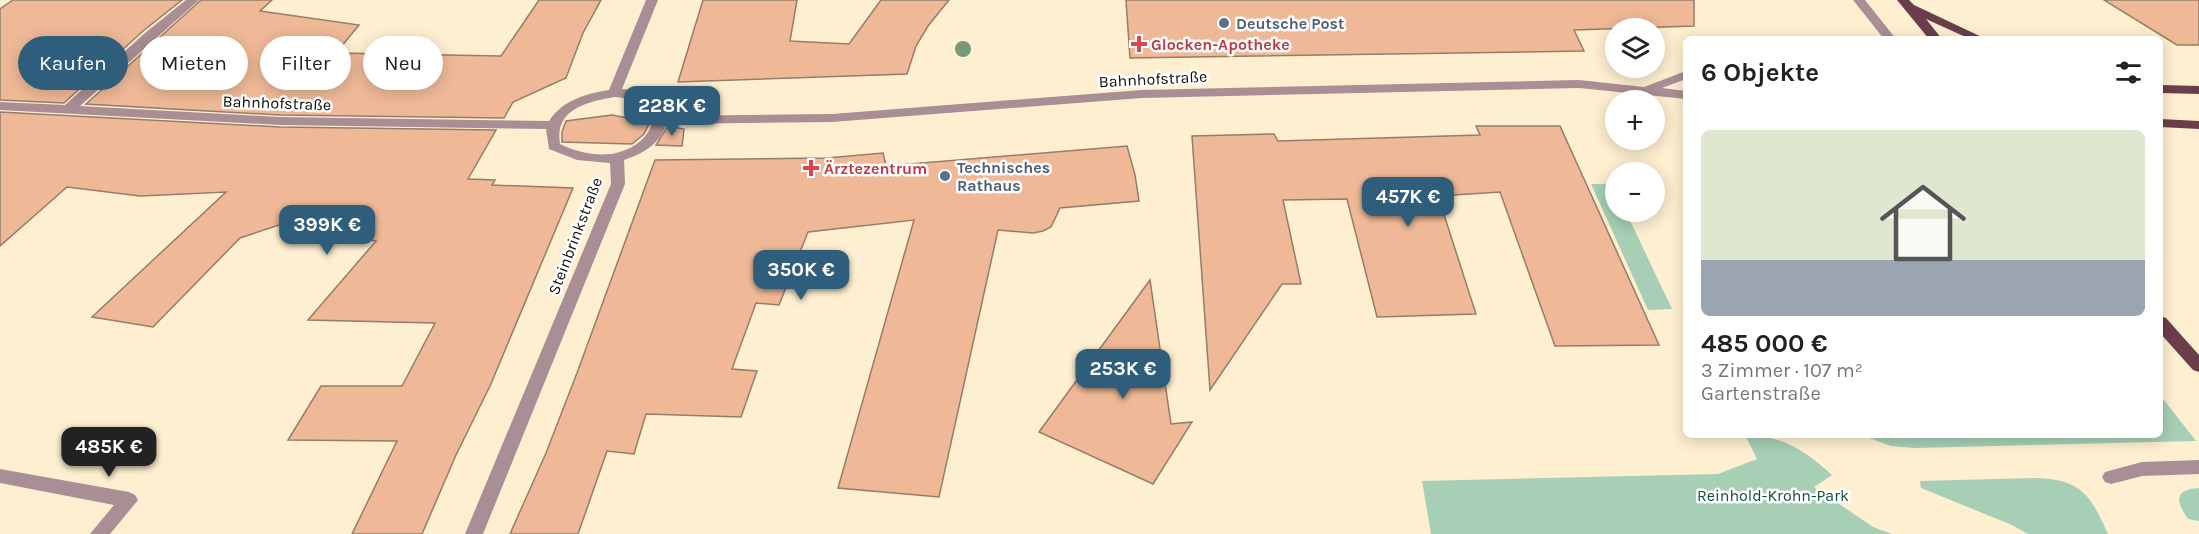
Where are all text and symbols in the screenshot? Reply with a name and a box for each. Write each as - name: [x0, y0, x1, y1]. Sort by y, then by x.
- place label: Deutsche Post: [1236, 14, 1344, 33]
- marker: Deutsche Post: [1217, 16, 1231, 30]
- map controls: [1605, 18, 1665, 222]
- button: layers: [1605, 18, 1665, 78]
- place label: Glocken-Apotheke: [1151, 35, 1290, 54]
- chip: Kaufen: [18, 36, 128, 90]
- chip: Mieten: [140, 36, 248, 90]
- chip: Filter: [260, 36, 351, 90]
- chip: Neu: [363, 36, 443, 90]
- marker: Glocken-Apotheke: [1132, 37, 1146, 51]
- icon: filters: [2112, 56, 2145, 89]
- text: 6 Objekte: [1701, 57, 1819, 88]
- street label: Bahnhofstraße: [1098, 67, 1208, 91]
- pin: 228K €: [623, 86, 721, 137]
- button: +: [1605, 90, 1665, 150]
- street label: Bahnhofstraße: [222, 92, 332, 114]
- text: 228K €: [638, 94, 706, 117]
- place label: Technisches Rathaus: [957, 158, 1050, 195]
- marker: Ärztezentrum: [802, 159, 820, 177]
- place label: Ärztezentrum: [824, 159, 927, 178]
- button: −: [1605, 162, 1665, 222]
- marker: Technisches Rathaus: [938, 169, 952, 183]
- icon: home: [1869, 169, 1977, 277]
- street label: Steinbrinkstraße: [544, 175, 606, 297]
- pin: 457K €: [1359, 177, 1457, 228]
- text: 457K €: [1376, 185, 1440, 208]
- pin: 399K €: [278, 205, 376, 256]
- text: 399K €: [293, 213, 361, 236]
- pin: 350K €: [752, 250, 850, 301]
- text: 350K €: [767, 258, 835, 281]
- text: 485 000 €: [1701, 328, 1827, 359]
- pin: 253K €: [1074, 349, 1172, 400]
- text: 253K €: [1090, 357, 1157, 380]
- text: 3 Zimmer · 107 m²: [1701, 359, 1863, 382]
- text: Gartenstraße: [1701, 382, 1821, 405]
- pin: 485K €: [60, 427, 158, 478]
- text: 485K €: [75, 435, 143, 458]
- park label: Reinhold-Krohn-Park: [1697, 486, 1849, 505]

